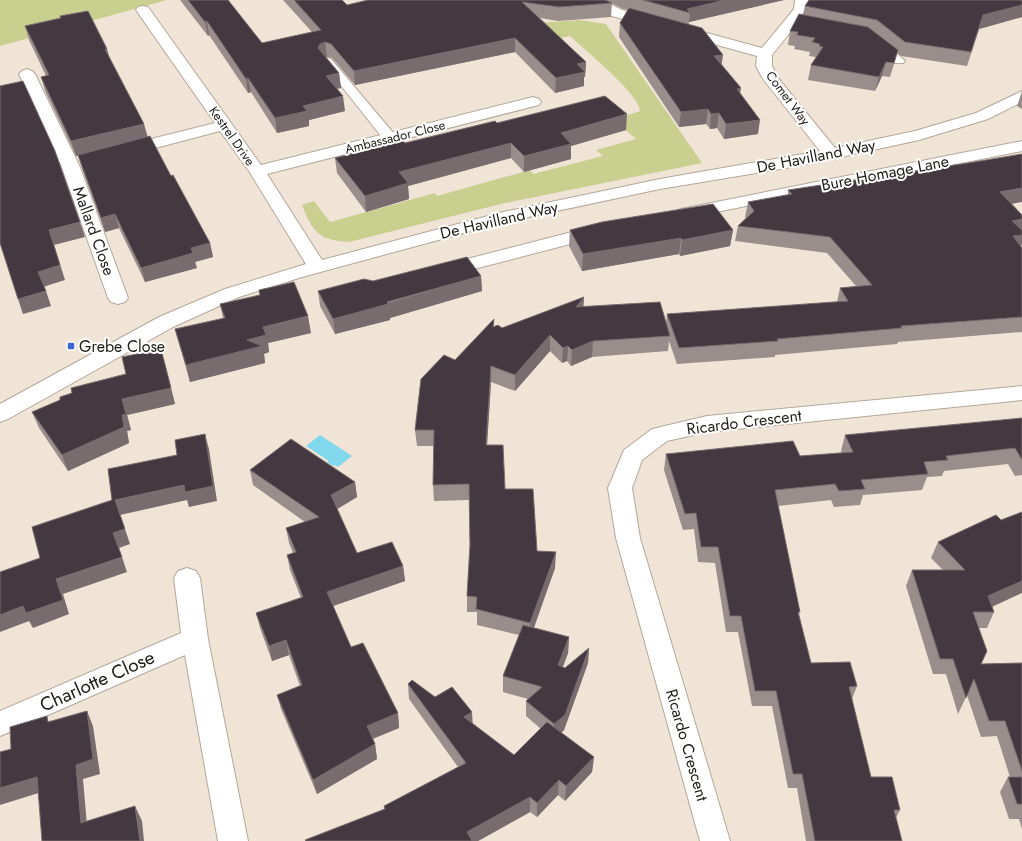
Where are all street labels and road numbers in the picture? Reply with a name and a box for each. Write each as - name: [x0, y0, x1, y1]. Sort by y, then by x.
- street label: Comet Way: [761, 67, 815, 129]
- street label: Kestrel Drive: [204, 102, 260, 170]
- street label: Ambassador Close: [343, 115, 448, 159]
- street label: De Havilland Way: [755, 133, 878, 179]
- street label: Bure Homage Lane: [819, 149, 951, 197]
- street label: Mallard Close: [67, 183, 121, 279]
- street label: De Havilland Way: [438, 195, 561, 245]
- street label: Ricardo Crescent: [685, 404, 803, 440]
- street label: Charlotte Close: [35, 644, 159, 718]
- street label: Ricardo Crescent: [660, 686, 714, 804]

